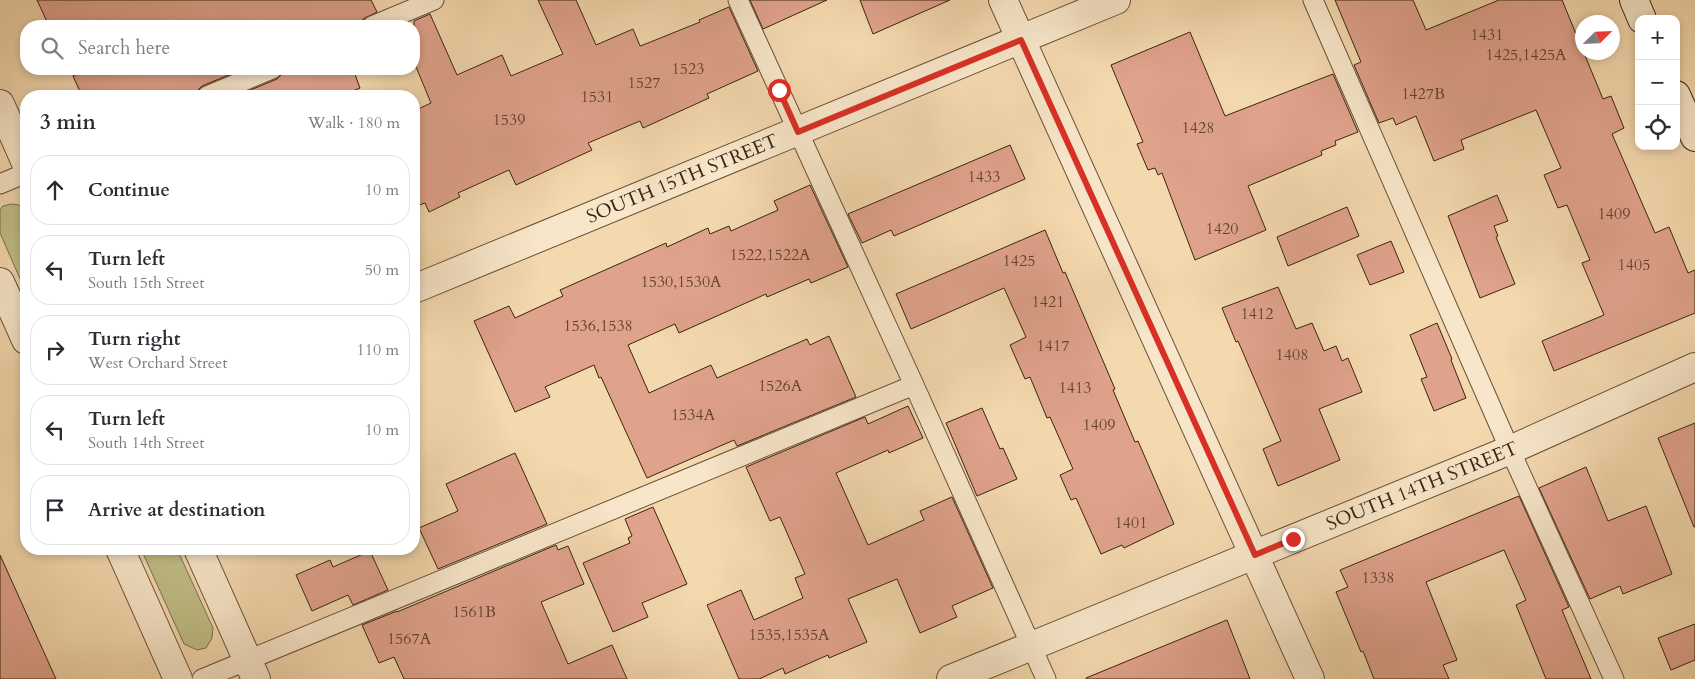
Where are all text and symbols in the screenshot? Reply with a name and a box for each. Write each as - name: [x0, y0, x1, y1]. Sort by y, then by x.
- north arrow: [1575, 15, 1620, 60]
- map controls: [1635, 15, 1680, 150]
- button: +: [1635, 15, 1680, 60]
- search box: [20, 20, 420, 75]
- house number: 1431: [1471, 24, 1503, 46]
- icon: search: [38, 34, 66, 62]
- text: Search here: [78, 35, 170, 61]
- house number: 1425,1425A: [1485, 44, 1567, 66]
- house number: 1523: [672, 58, 704, 80]
- button: −: [1635, 60, 1680, 105]
- house number: 1527: [628, 72, 660, 94]
- route start: [768, 79, 791, 102]
- house number: 1427B: [1401, 83, 1445, 105]
- house number: 1531: [581, 86, 613, 108]
- button: locate: [1635, 105, 1680, 150]
- text: 3 min: [40, 108, 96, 137]
- house number: 1539: [493, 109, 525, 131]
- text: Walk · 180 m: [308, 112, 400, 134]
- house number: 1428: [1182, 117, 1214, 139]
- street label: SOUTH 15TH STREET: [582, 128, 782, 230]
- house number: 1433: [968, 166, 1000, 188]
- icon: ahead: [41, 176, 69, 204]
- text: Continue: [88, 177, 170, 203]
- text: 10 m: [365, 179, 399, 201]
- house number: 1409: [1598, 203, 1630, 225]
- house number: 1420: [1206, 218, 1238, 240]
- house number: 1522,1522A: [729, 244, 811, 266]
- text: Turn left: [88, 246, 165, 272]
- house number: 1425: [1003, 250, 1035, 272]
- house number: 1405: [1618, 254, 1650, 276]
- icon: left: [41, 256, 69, 284]
- text: 50 m: [365, 259, 399, 281]
- house number: 1530,1530A: [640, 271, 722, 293]
- text: South 15th Street: [88, 272, 205, 294]
- house number: 1421: [1032, 291, 1064, 313]
- house number: 1412: [1241, 303, 1273, 325]
- house number: 1536,1538: [563, 315, 633, 337]
- text: Turn right: [88, 326, 180, 352]
- house number: 1417: [1037, 335, 1069, 357]
- icon: right: [41, 336, 69, 364]
- text: 110 m: [357, 339, 399, 361]
- house number: 1408: [1276, 344, 1308, 366]
- text: West Orchard Street: [88, 352, 227, 374]
- house number: 1526A: [758, 375, 803, 397]
- house number: 1413: [1059, 377, 1091, 399]
- house number: 1534A: [671, 404, 716, 426]
- text: Turn left: [88, 406, 165, 432]
- house number: 1409: [1083, 414, 1115, 436]
- icon: left: [41, 416, 69, 444]
- text: 10 m: [365, 419, 399, 441]
- text: South 14th Street: [88, 432, 205, 454]
- street label: SOUTH 14TH STREET: [1322, 435, 1522, 537]
- icon: arrive: [41, 496, 69, 524]
- text: Arrive at destination: [88, 497, 265, 523]
- house number: 1401: [1115, 512, 1147, 534]
- route end: [1282, 528, 1305, 551]
- house number: 1338: [1362, 567, 1394, 589]
- house number: 1561B: [452, 601, 496, 623]
- house number: 1535,1535A: [748, 624, 830, 646]
- house number: 1567A: [387, 628, 432, 650]

